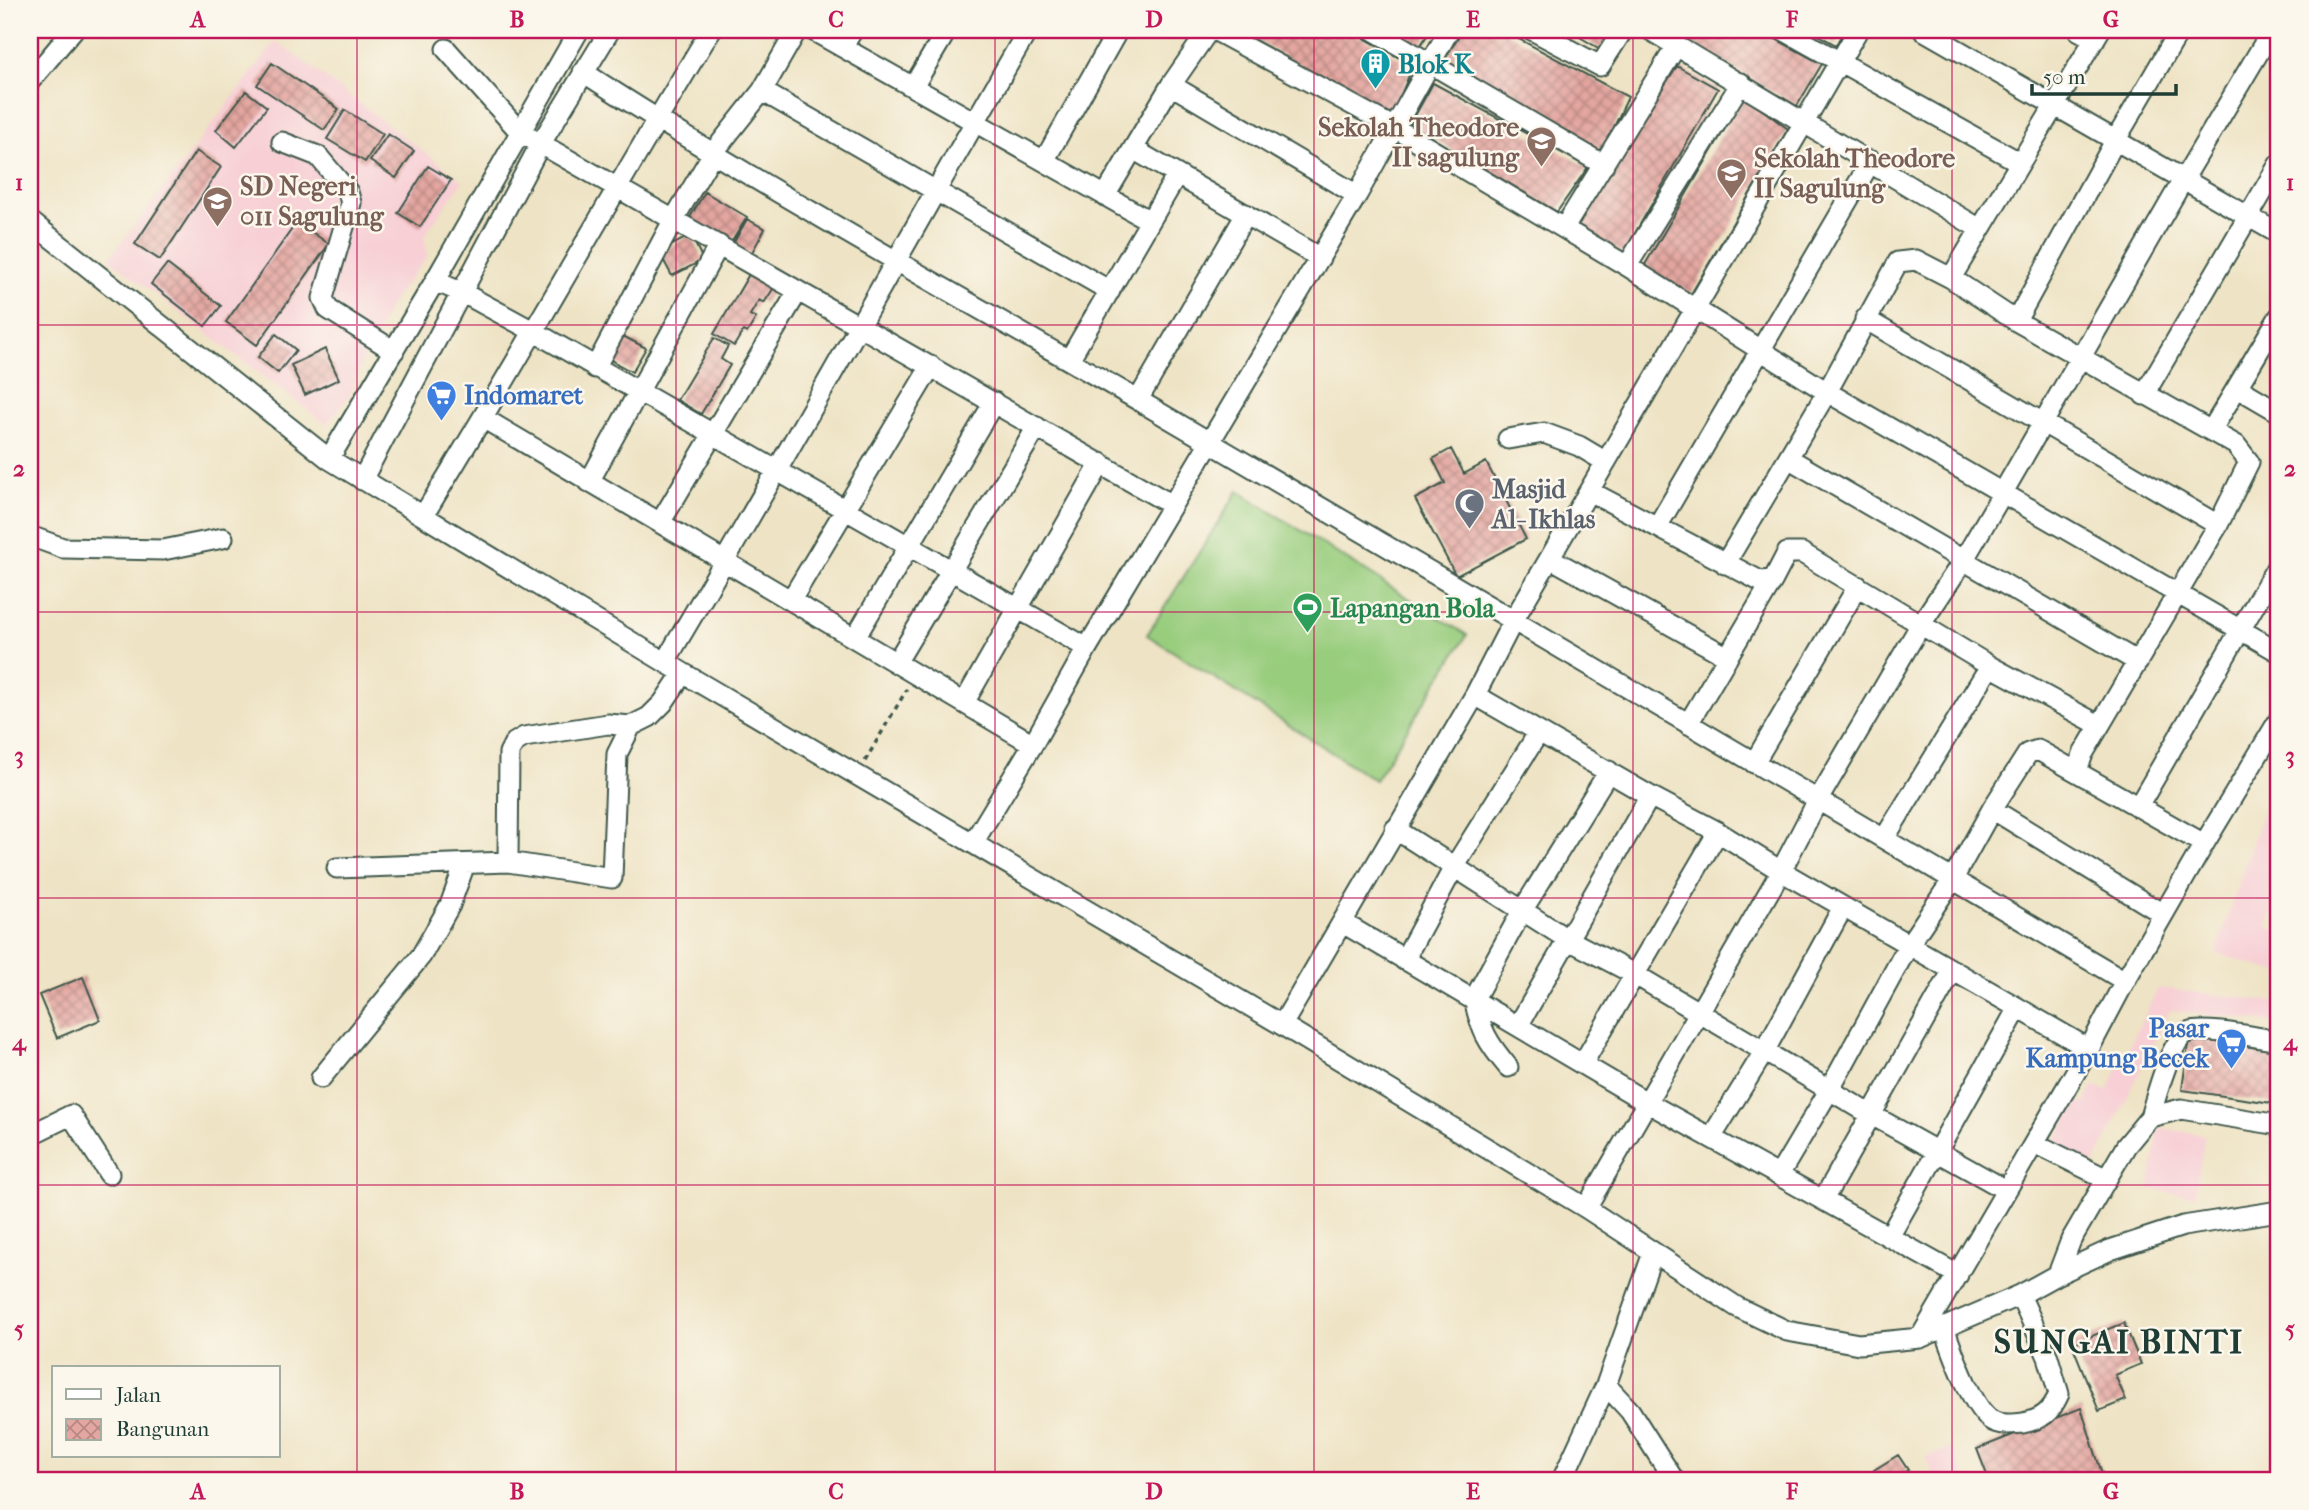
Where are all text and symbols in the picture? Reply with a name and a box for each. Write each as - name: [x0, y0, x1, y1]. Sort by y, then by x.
- text: A: [189, 6, 207, 33]
- text: B: [510, 6, 525, 33]
- text: C: [828, 6, 844, 33]
- text: D: [1145, 6, 1163, 33]
- text: E: [1466, 6, 1480, 33]
- text: F: [1785, 6, 1799, 33]
- text: G: [2103, 6, 2119, 33]
- building icon: Blok K: [1358, 47, 1392, 91]
- place label: Blok K: [1398, 49, 1475, 80]
- scale bar: [2032, 52, 2176, 96]
- text: 50 m: [2043, 65, 2086, 89]
- place label: Sekolah Theodore II sagulung: [1318, 112, 1520, 173]
- school or university icon: Sekolah Theodore II sagulung: [1525, 125, 1559, 169]
- place label: Sekolah Theodore II Sagulung: [1754, 143, 1955, 204]
- school or university icon: Sekolah Theodore II Sagulung: [1714, 156, 1748, 200]
- text: 1: [15, 169, 23, 196]
- text: 1: [2286, 169, 2294, 196]
- place label: SD Negeri 011 Sagulung: [240, 171, 385, 232]
- school or university icon: SD Negeri 011 Sagulung: [200, 184, 234, 228]
- supermarket icon: Indomaret: [424, 378, 458, 422]
- place label: Indomaret: [464, 380, 584, 411]
- text: 2: [13, 455, 25, 482]
- text: 2: [2284, 455, 2296, 482]
- place label: Masjid Al- Ikhlas: [1490, 474, 1596, 535]
- mosque icon: Masjid Al- Ikhlas: [1452, 487, 1486, 531]
- sports icon: Lapangan Bola: [1290, 591, 1324, 635]
- place label: Lapangan Bola: [1330, 593, 1496, 624]
- text: 3: [14, 742, 24, 769]
- text: 3: [2285, 742, 2295, 769]
- place label: Pasar Kampung Becek: [2026, 1013, 2211, 1074]
- supermarket icon: Pasar Kampung Becek: [2215, 1026, 2249, 1070]
- text: 4: [11, 1029, 27, 1056]
- text: 4: [2282, 1029, 2298, 1056]
- text: 5: [14, 1315, 24, 1342]
- text: 5: [2285, 1315, 2295, 1342]
- district label: SUNGAI BINTI: [1994, 1323, 2244, 1362]
- legend: [52, 1366, 280, 1458]
- text: Jalan: [114, 1383, 161, 1407]
- text: Bangunan: [116, 1417, 209, 1441]
- text: A: [189, 1478, 207, 1505]
- text: B: [510, 1478, 525, 1505]
- text: C: [828, 1478, 844, 1505]
- text: D: [1145, 1478, 1163, 1505]
- text: E: [1466, 1478, 1480, 1505]
- text: F: [1785, 1478, 1799, 1505]
- text: G: [2103, 1478, 2119, 1505]

